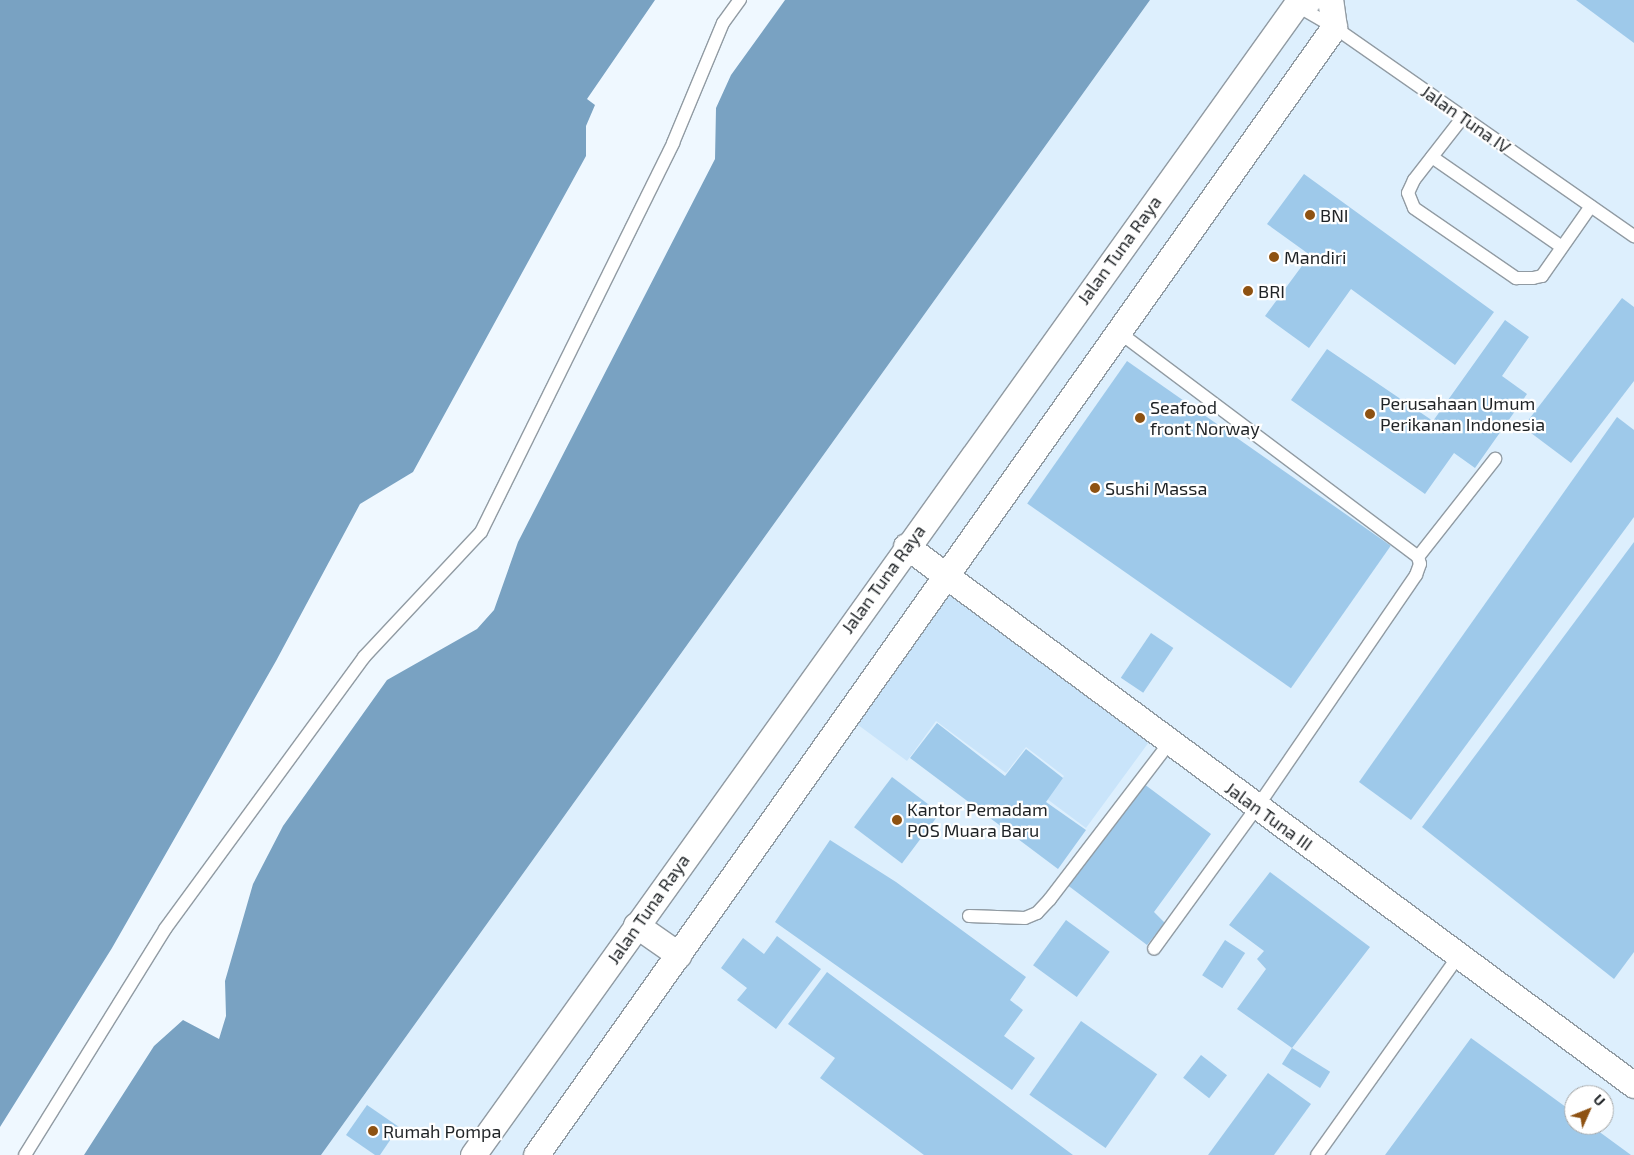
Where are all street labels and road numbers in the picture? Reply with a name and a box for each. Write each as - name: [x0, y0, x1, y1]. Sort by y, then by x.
- street label: Jalan Tuna IV: [1417, 80, 1515, 158]
- street label: Jalan Tuna Raya: [1072, 191, 1166, 309]
- street label: Jalan Tuna Raya: [836, 520, 930, 638]
- street label: Jalan Tuna III: [1221, 777, 1317, 855]
- street label: Jalan Tuna Raya: [602, 850, 694, 968]

